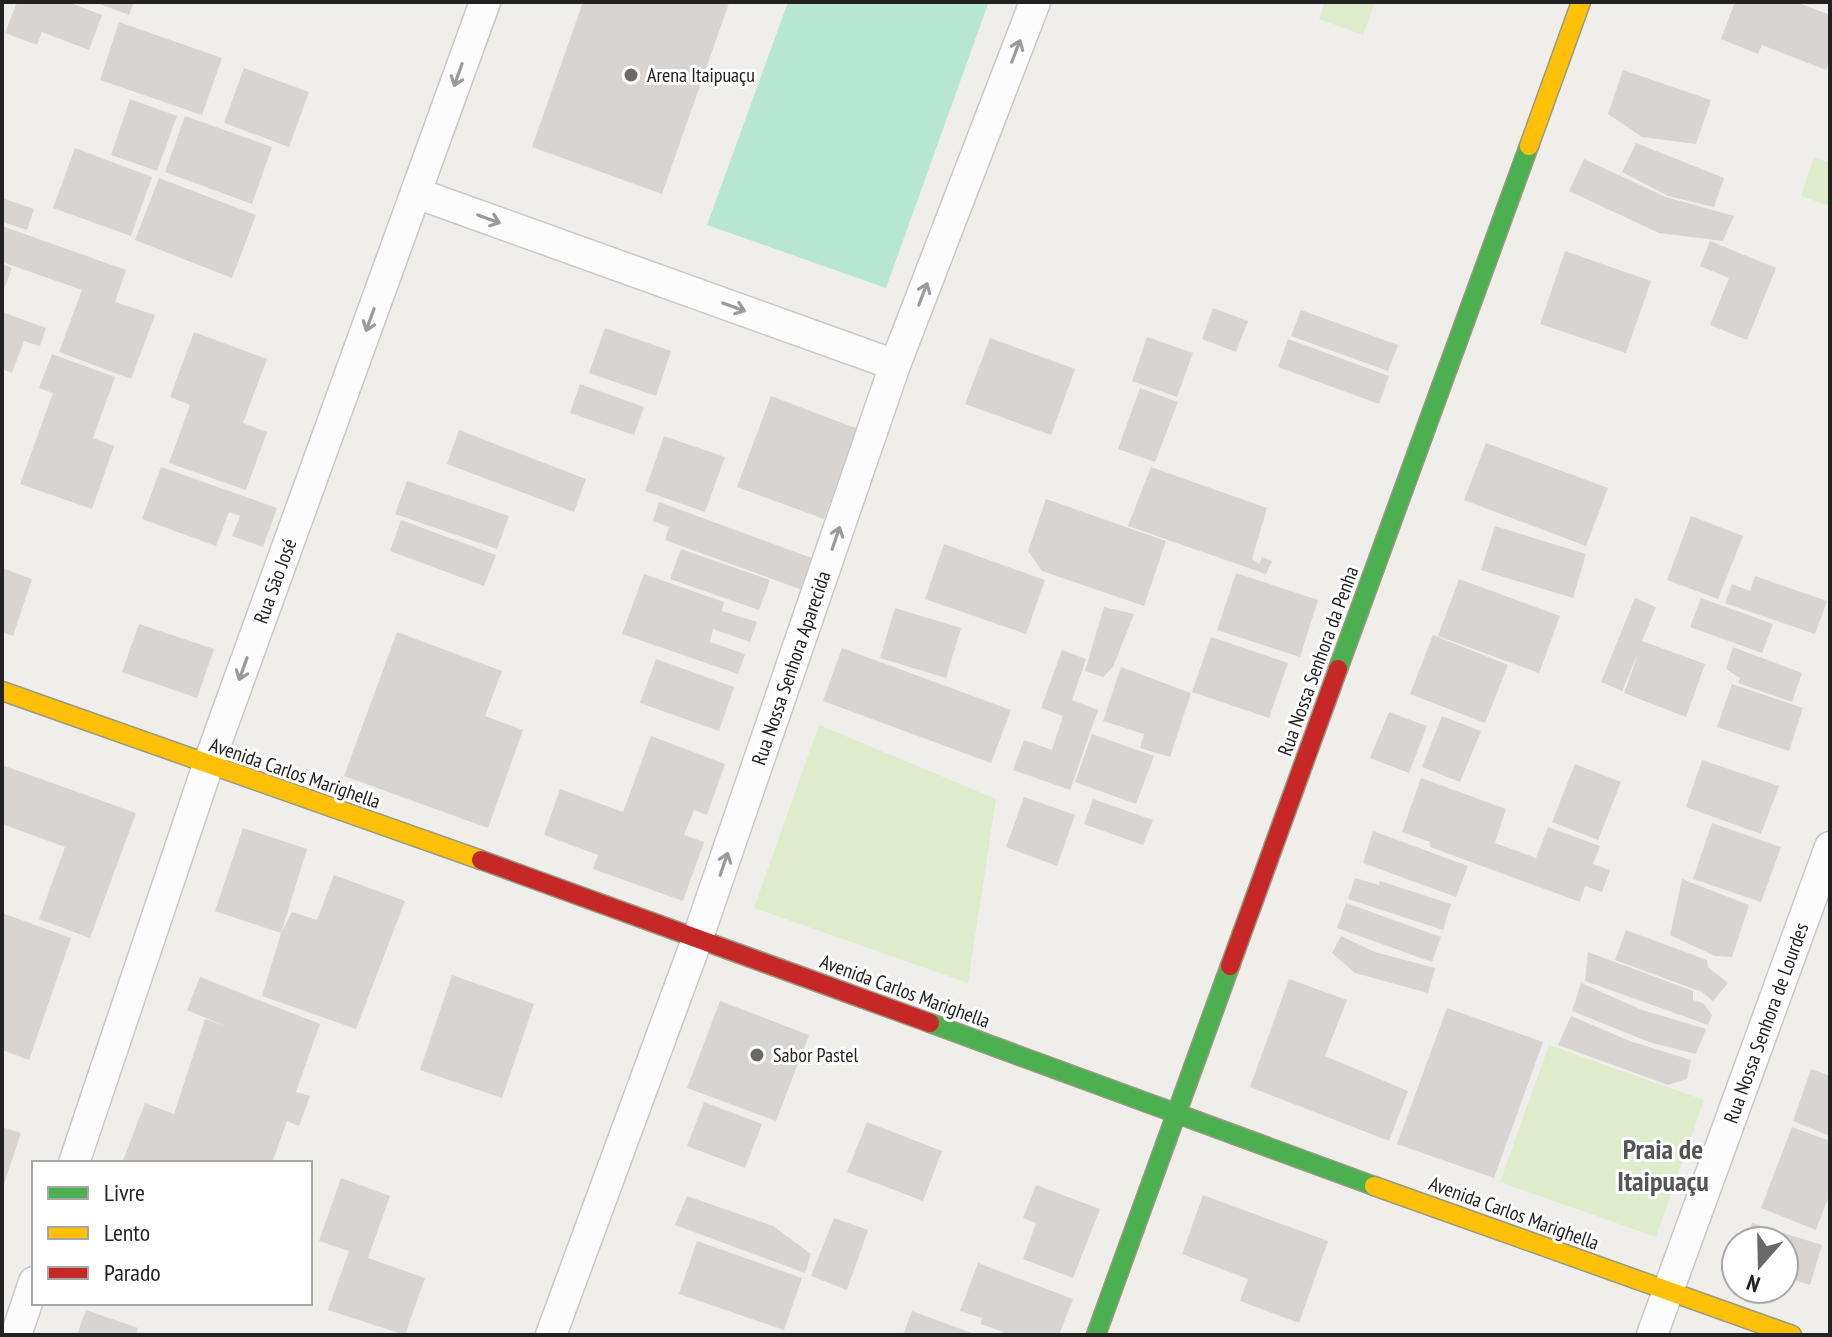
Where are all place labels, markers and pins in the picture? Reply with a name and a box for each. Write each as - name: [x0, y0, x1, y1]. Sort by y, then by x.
- place label: Arena Itaipuaçu: [647, 62, 755, 88]
- marker: Arena Itaipuaçu: [622, 66, 640, 84]
- place label: Sabor Pastel: [773, 1042, 858, 1068]
- marker: Sabor Pastel: [748, 1046, 766, 1064]

